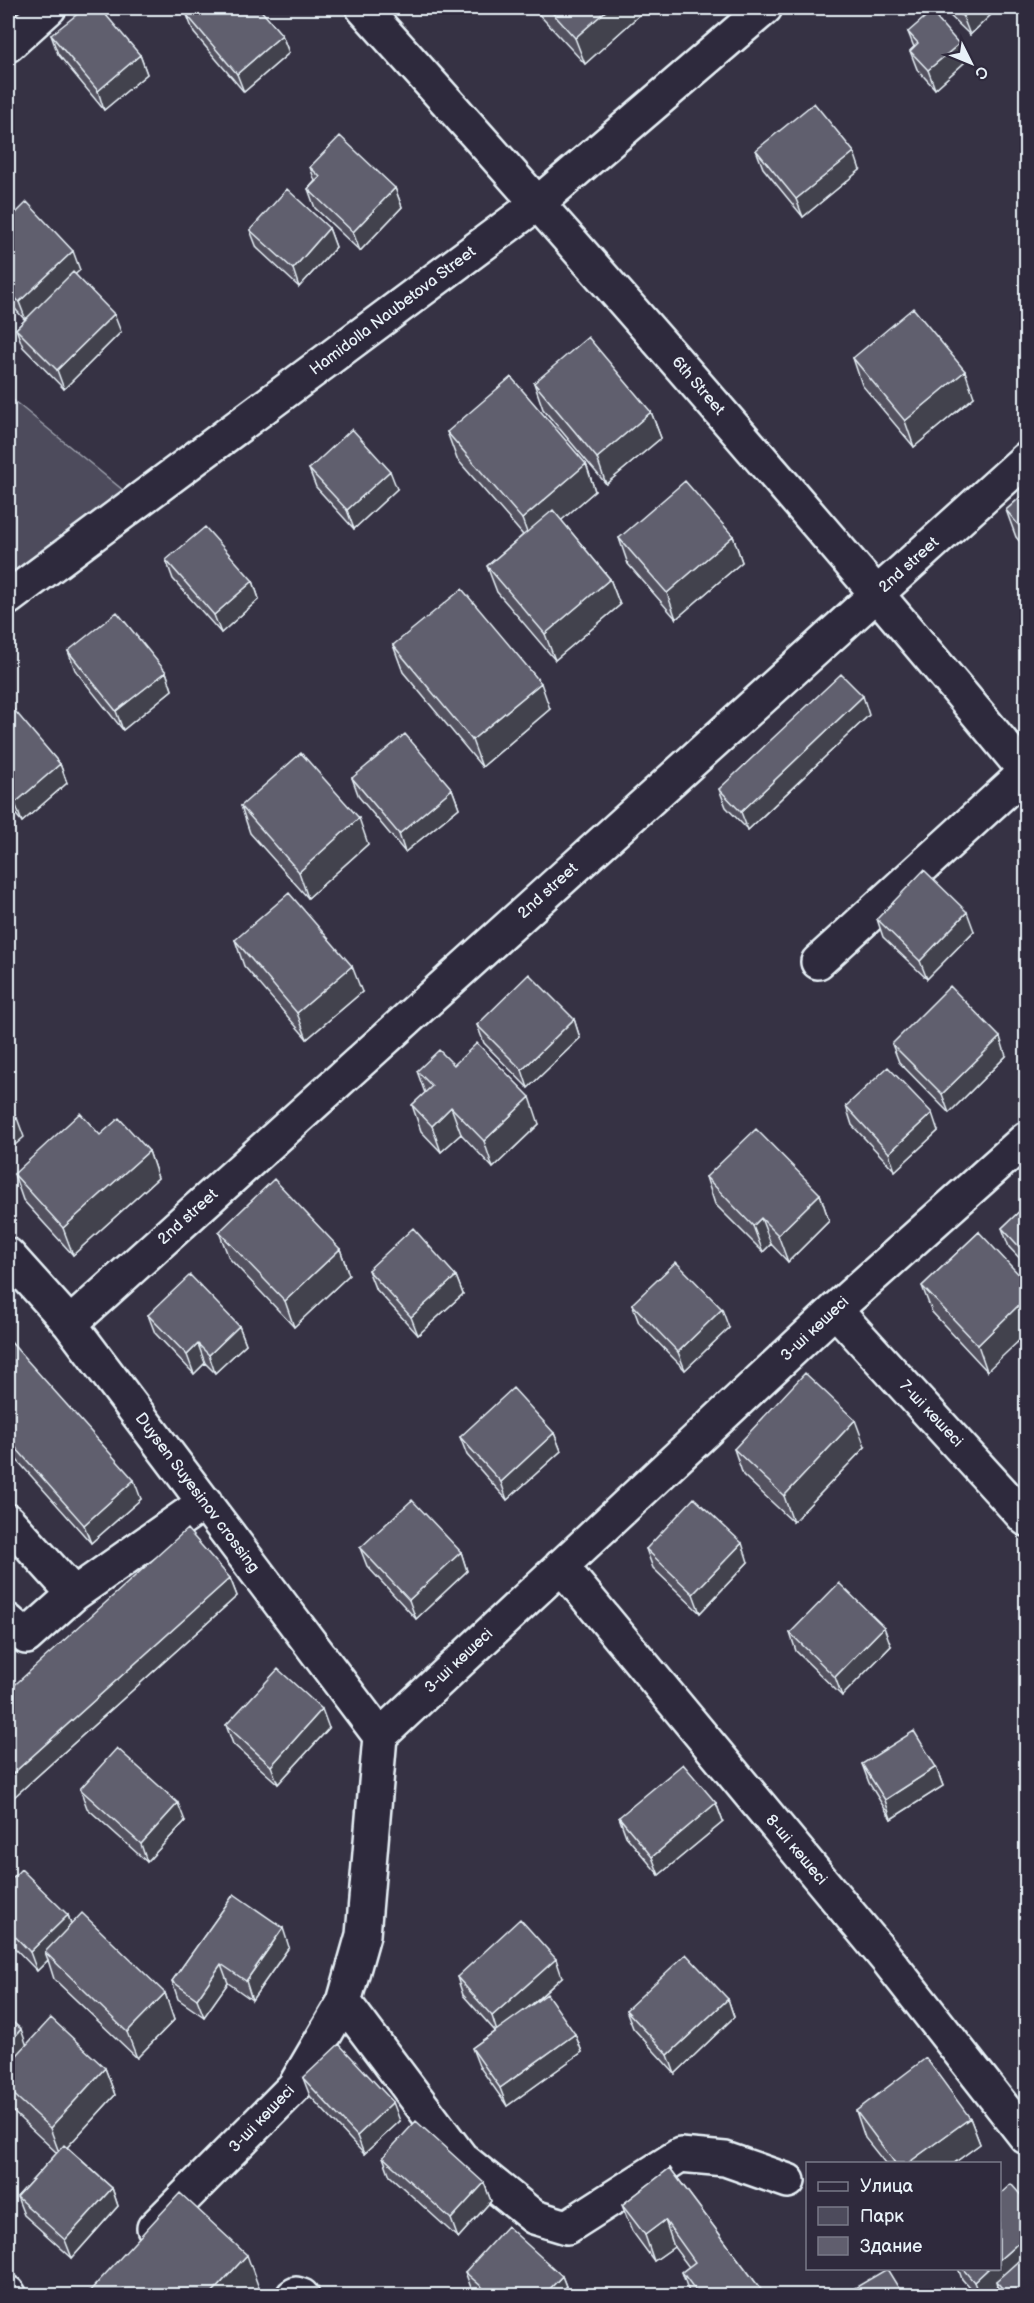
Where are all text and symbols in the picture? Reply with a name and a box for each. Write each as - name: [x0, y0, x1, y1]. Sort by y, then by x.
- north arrow: [941, 33, 1001, 93]
- text: С: [970, 62, 992, 83]
- street label: Hamidolla Naubetova Street: [306, 242, 480, 380]
- street label: 6th Street: [667, 353, 729, 419]
- street label: 2nd street: [875, 533, 943, 597]
- street label: 2nd street: [514, 859, 582, 923]
- street label: 2nd street: [154, 1185, 222, 1249]
- street label: 3-ші көшесі: [777, 1293, 853, 1365]
- street label: 7-ші көшесі: [895, 1377, 967, 1451]
- street label: Duysen Suyesinov crossing: [131, 1409, 263, 1577]
- street label: 3-ші көшесі: [421, 1625, 497, 1697]
- street label: 8-ші көшесі: [761, 1811, 831, 1889]
- street label: 3-ші көшесі: [225, 2081, 299, 2157]
- legend: [806, 2162, 1001, 2270]
- text: Улица: [860, 2176, 914, 2197]
- text: Парк: [860, 2206, 904, 2227]
- text: Здание: [860, 2236, 922, 2257]

